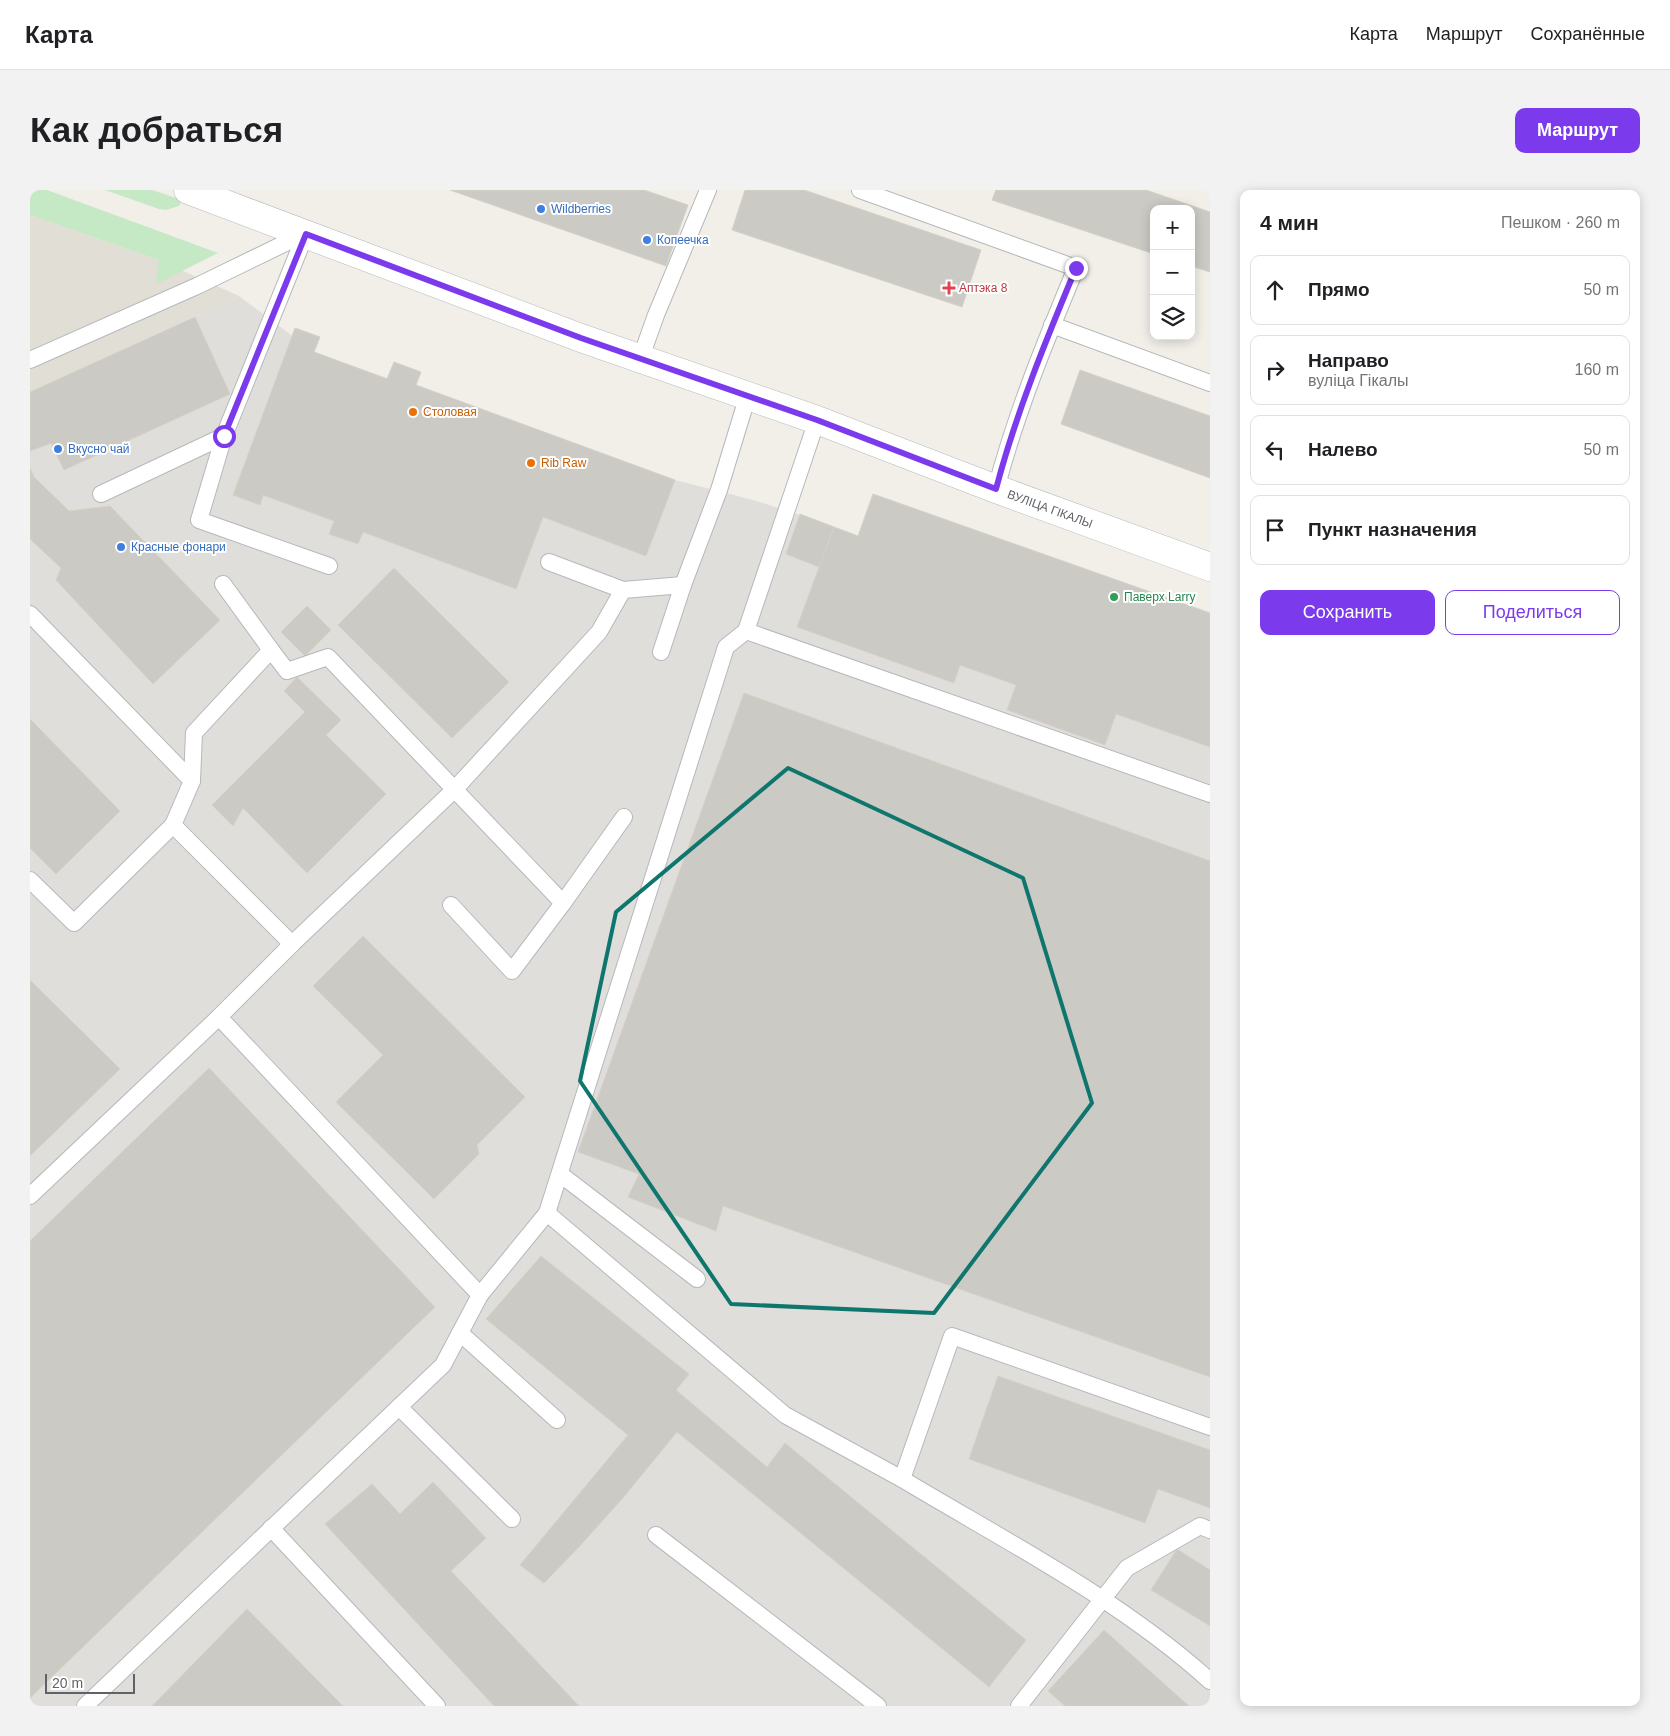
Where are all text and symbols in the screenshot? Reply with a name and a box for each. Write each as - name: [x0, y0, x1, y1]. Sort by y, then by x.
- text: Карта: [25, 21, 93, 48]
- text: Карта: [1350, 24, 1398, 44]
- text: Маршрут: [1426, 24, 1502, 44]
- text: Сохранённые: [1530, 24, 1645, 44]
- button: Маршрут: [1515, 108, 1640, 153]
- text: Как добраться: [30, 110, 283, 149]
- place label: Wildberries: [551, 202, 611, 216]
- marker: Wildberries: [535, 203, 547, 215]
- map controls: [1150, 205, 1195, 340]
- button: +: [1150, 205, 1195, 250]
- text: 4 мин: [1260, 211, 1319, 234]
- text: Пешком · 260 m: [1501, 214, 1620, 231]
- place label: Копеечка: [657, 233, 709, 247]
- marker: Копеечка: [641, 234, 653, 246]
- button: −: [1150, 250, 1195, 295]
- route end: [1065, 257, 1088, 280]
- icon: ahead: [1261, 276, 1289, 304]
- text: Прямо: [1308, 279, 1370, 300]
- place label: Аптэка 8: [959, 281, 1008, 295]
- text: 50 m: [1583, 281, 1619, 298]
- marker: Аптэка 8: [943, 282, 955, 294]
- button: layers: [1150, 295, 1195, 340]
- text: Направо: [1308, 350, 1389, 371]
- icon: right: [1261, 356, 1289, 384]
- text: 160 m: [1575, 361, 1619, 378]
- text: вуліца Гікалы: [1308, 372, 1409, 389]
- place label: Столовая: [423, 405, 477, 419]
- marker: Столовая: [407, 406, 419, 418]
- route start: [213, 425, 236, 448]
- icon: left: [1261, 436, 1289, 464]
- text: Налево: [1308, 439, 1378, 460]
- text: 50 m: [1583, 441, 1619, 458]
- place label: Вкусно чай: [68, 442, 130, 456]
- marker: Вкусно чай: [52, 443, 64, 455]
- place label: Rib Raw: [541, 456, 587, 470]
- marker: Rib Raw: [525, 457, 537, 469]
- street label: ВУЛІЦА ГІКАЛЫ: [1005, 487, 1095, 531]
- icon: arrive: [1261, 516, 1289, 544]
- text: Пункт назначения: [1308, 519, 1477, 540]
- place label: Красные фонари: [131, 540, 226, 554]
- marker: Красные фонари: [115, 541, 127, 553]
- place label: Паверх Larry: [1124, 590, 1195, 604]
- button: Сохранить: [1260, 590, 1435, 635]
- button: Поделиться: [1445, 590, 1620, 635]
- marker: Паверх Larry: [1108, 591, 1120, 603]
- scale bar: [45, 1671, 135, 1694]
- text: 20 m: [52, 1675, 83, 1691]

